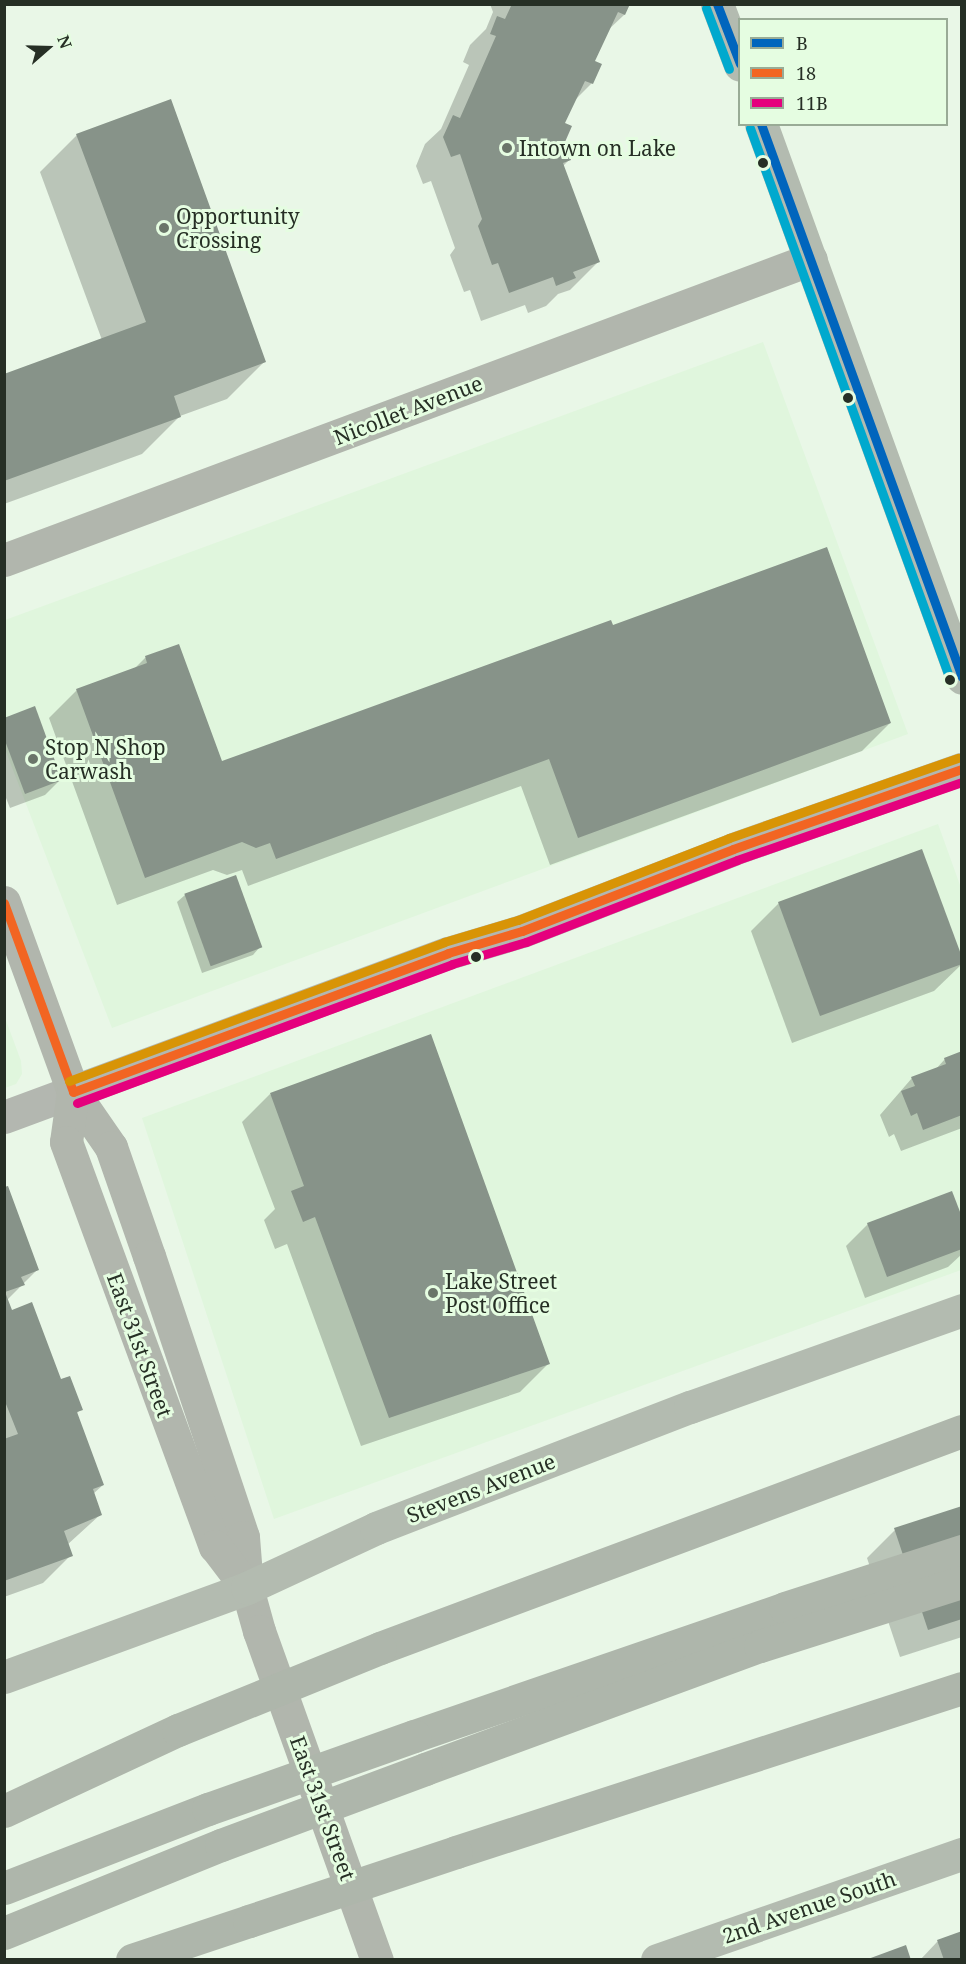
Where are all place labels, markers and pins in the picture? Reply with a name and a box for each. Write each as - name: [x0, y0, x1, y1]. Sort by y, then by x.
- place label: Intown on Lake: [519, 135, 676, 161]
- marker: Intown on Lake: [500, 141, 514, 155]
- unlabelled marker: [757, 157, 769, 169]
- place label: Opportunity Crossing: [176, 203, 300, 253]
- marker: Opportunity Crossing: [157, 221, 171, 235]
- unlabelled marker: [842, 392, 854, 404]
- unlabelled marker: [944, 674, 956, 686]
- place label: Stop N Shop Carwash: [45, 734, 166, 784]
- marker: Stop N Shop Carwash: [26, 752, 40, 766]
- unlabelled marker: [470, 951, 482, 963]
- place label: Lake Street Post Office: [445, 1268, 557, 1318]
- marker: Lake Street Post Office: [426, 1286, 440, 1300]

